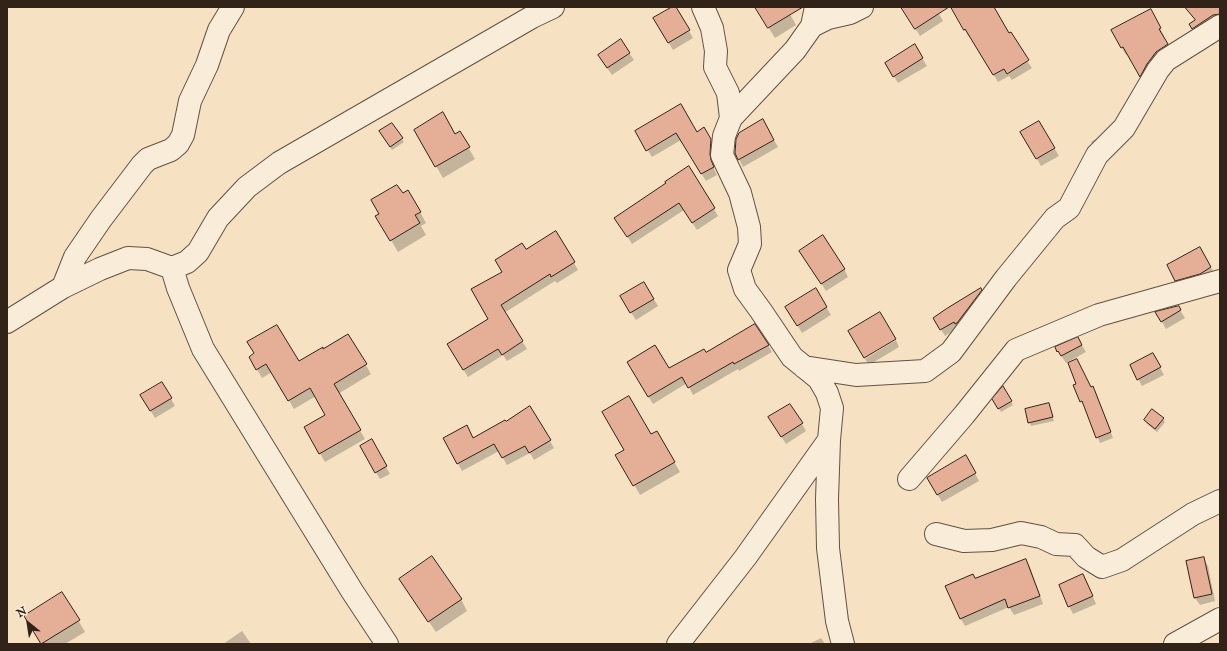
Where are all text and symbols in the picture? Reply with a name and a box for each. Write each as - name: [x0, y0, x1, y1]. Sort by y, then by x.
- north arrow: [8, 603, 48, 643]
- text: N: [14, 604, 30, 621]

